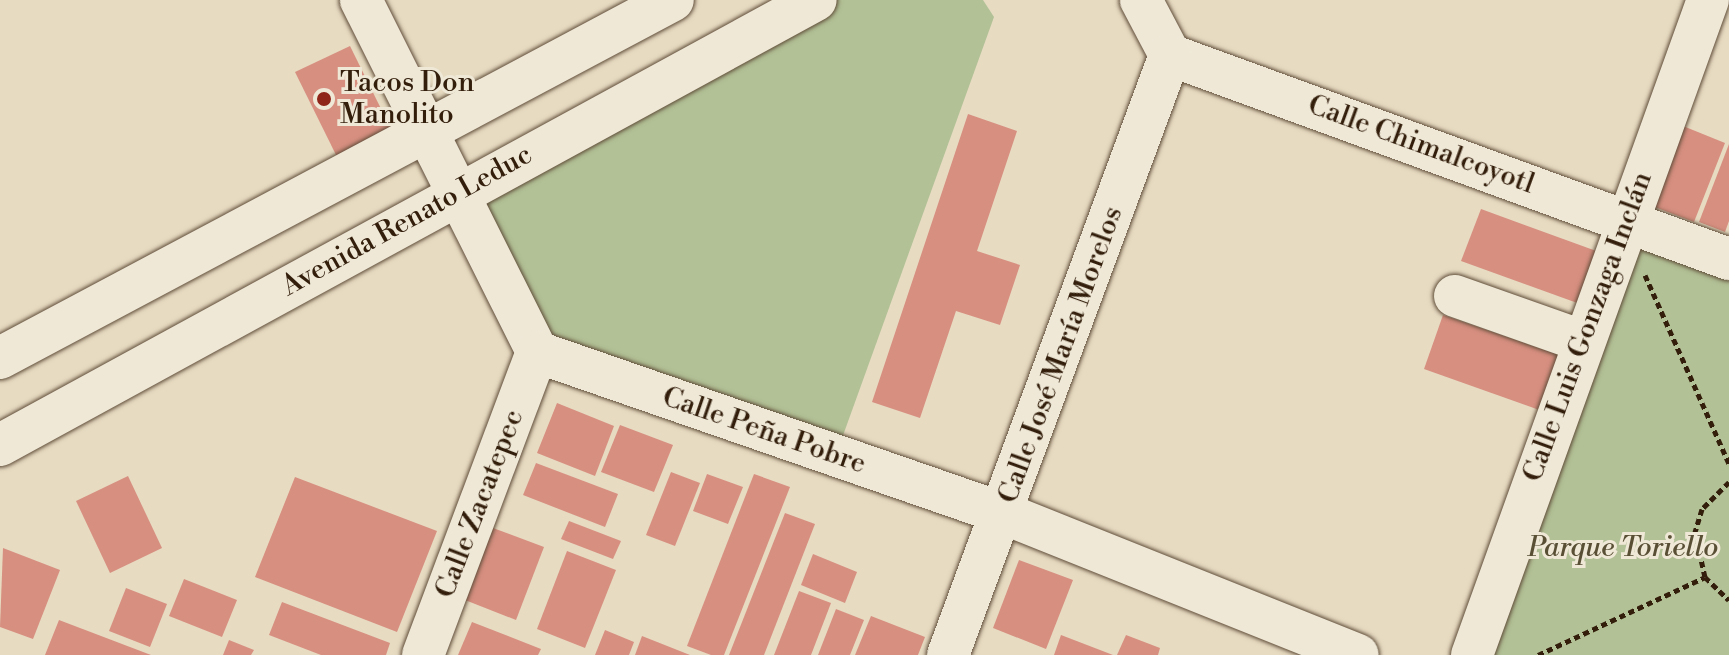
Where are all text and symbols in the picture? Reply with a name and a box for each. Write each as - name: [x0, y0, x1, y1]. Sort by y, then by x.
- place label: Tacos Don Manolito: [340, 66, 474, 132]
- street label: Calle Chimalcoyotl: [1303, 88, 1539, 202]
- marker: Tacos Don Manolito: [315, 90, 333, 108]
- street label: Avenida Renato Leduc: [276, 138, 538, 304]
- street label: Calle Luis Gonzaga Inclán: [1516, 168, 1660, 486]
- street label: Calle José María Morelos: [992, 202, 1130, 508]
- street label: Calle Peña Pobre: [658, 380, 870, 482]
- street label: Calle Zacatepec: [429, 405, 531, 603]
- park label: Parque Toriello: [1528, 531, 1718, 565]

